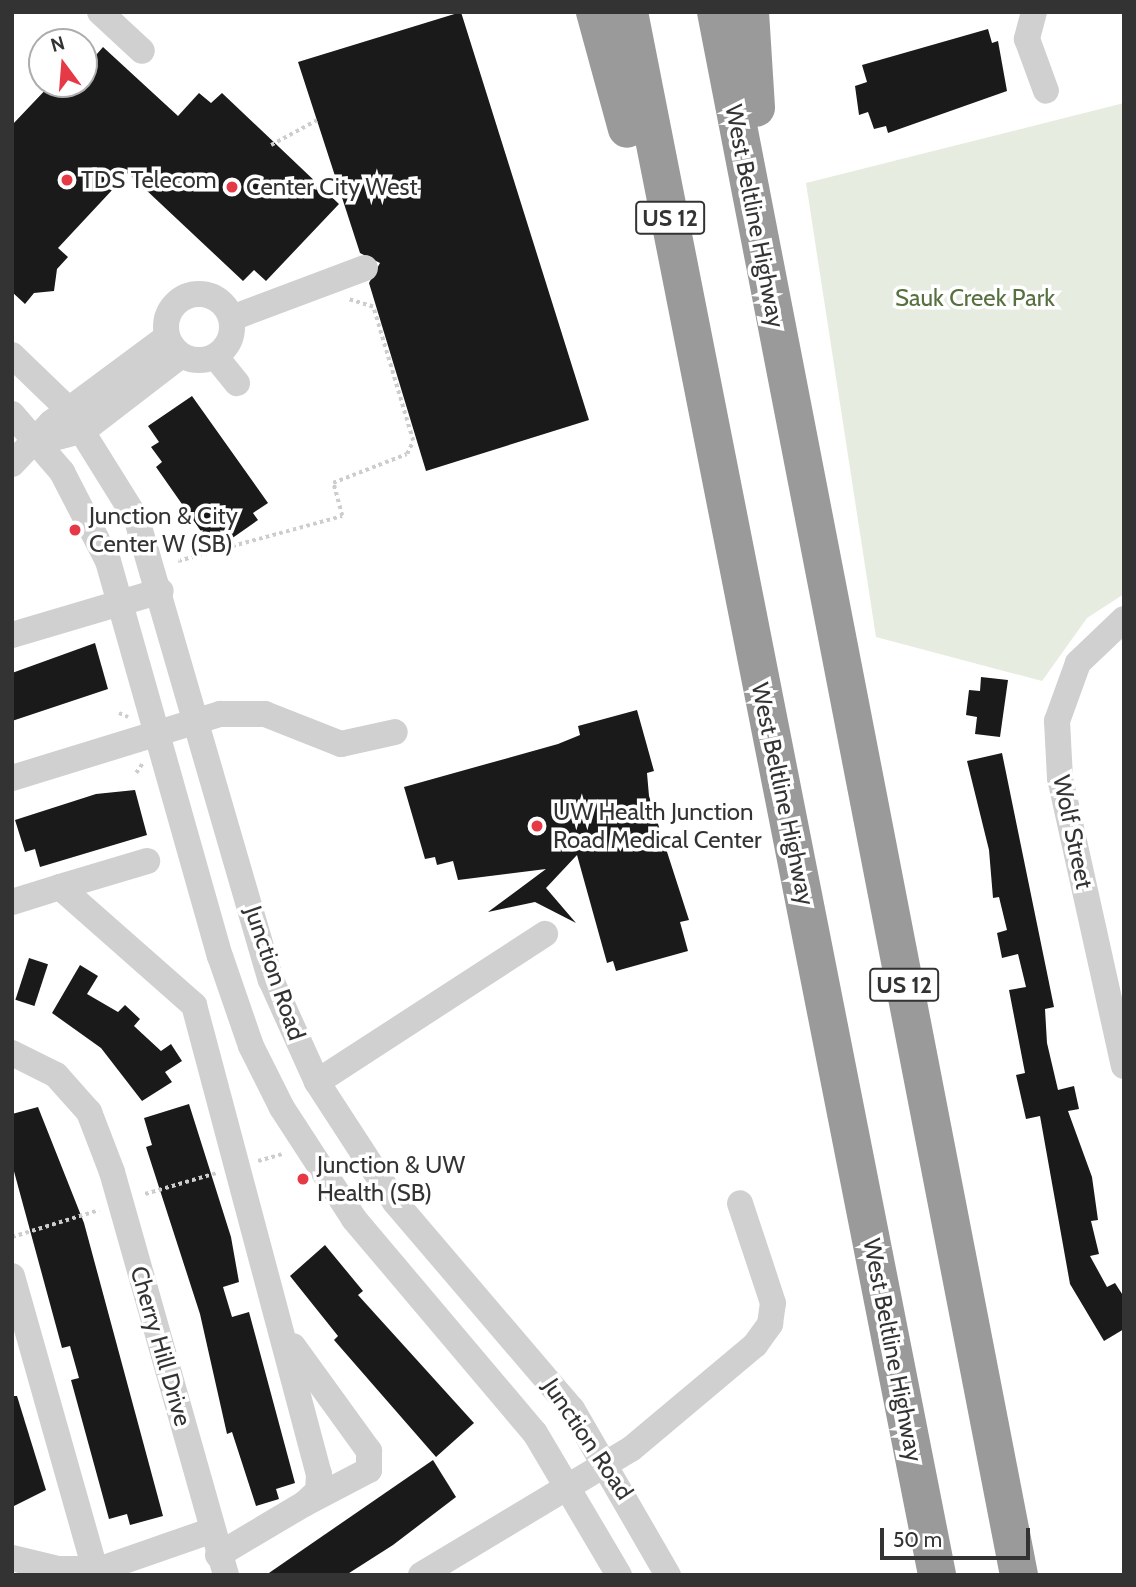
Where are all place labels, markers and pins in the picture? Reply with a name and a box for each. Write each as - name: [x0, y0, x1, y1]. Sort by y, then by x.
- place label: TDS Telecom: [81, 166, 217, 194]
- marker: TDS Telecom: [59, 172, 75, 188]
- place label: Center City West: [246, 173, 418, 201]
- marker: Center City West: [224, 179, 240, 195]
- place label: Junction & City Center W (SB): [89, 502, 238, 558]
- marker: Junction & City Center W (SB): [67, 522, 83, 538]
- place label: UW Health Junction Road Medical Center: [553, 798, 762, 854]
- marker: UW Health Junction Road Medical Center: [527, 816, 547, 836]
- place label: Junction & UW Health (SB): [317, 1151, 465, 1207]
- marker: Junction & UW Health (SB): [295, 1171, 311, 1187]

